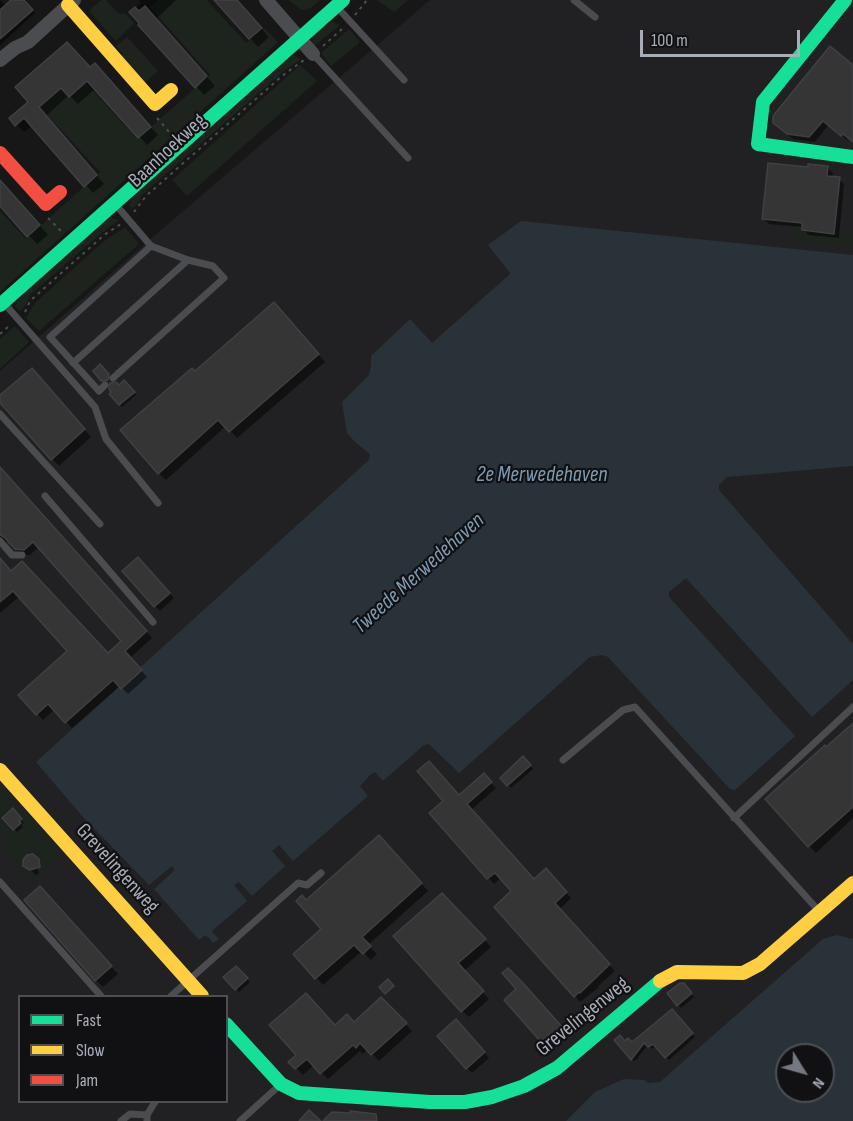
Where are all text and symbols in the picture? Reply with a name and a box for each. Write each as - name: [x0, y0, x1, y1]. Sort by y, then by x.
- scale bar: [643, 18, 804, 56]
- text: 100 m: [651, 30, 688, 51]
- street label: Baanhoekweg: [124, 109, 212, 193]
- water label: 2e Merwedehaven: [477, 462, 607, 488]
- water label: Tweede Merwedehaven: [348, 508, 490, 640]
- street label: Grevelingenweg: [70, 819, 164, 919]
- street label: Grevelingenweg: [531, 972, 635, 1062]
- legend: [18, 995, 228, 1103]
- text: Fast: [76, 1010, 101, 1031]
- text: Slow: [76, 1040, 105, 1061]
- north arrow: [775, 1043, 835, 1103]
- text: Jam: [76, 1070, 98, 1091]
- text: N: [808, 1074, 828, 1092]

